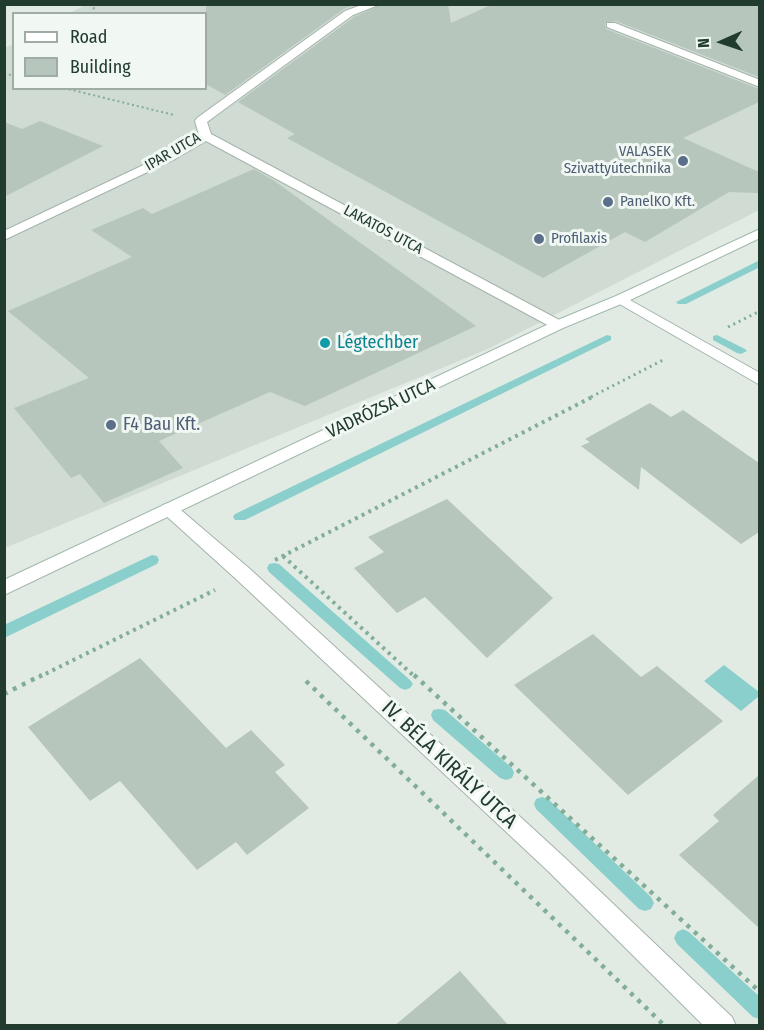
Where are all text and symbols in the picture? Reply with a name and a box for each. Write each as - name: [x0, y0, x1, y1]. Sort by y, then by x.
- legend: [12, 12, 207, 90]
- north arrow: [692, 12, 752, 72]
- text: Road: [70, 26, 107, 48]
- text: N: [694, 38, 713, 48]
- text: Building: [70, 56, 131, 78]
- street label: IPAR UTCA: [142, 129, 204, 175]
- place label: VALASEK Szivattyútechnika: [564, 143, 671, 178]
- marker: VALASEK Szivattyútechnika: [676, 154, 690, 168]
- place label: PanelKO Kft.: [620, 193, 695, 211]
- marker: PanelKO Kft.: [601, 195, 615, 209]
- street label: LAKATOS UTCA: [340, 202, 426, 258]
- place label: Profilaxis: [551, 230, 607, 248]
- marker: Profilaxis: [532, 232, 546, 246]
- place label: Légtechber: [337, 332, 418, 354]
- marker: Légtechber: [318, 336, 332, 350]
- street label: VADRÓZSA UTCA: [323, 374, 439, 444]
- place label: F4 Bau Kft.: [123, 414, 200, 436]
- marker: F4 Bau Kft.: [104, 418, 118, 432]
- street label: IV. BÉLA KIRÁLY UTCA: [376, 696, 522, 834]

